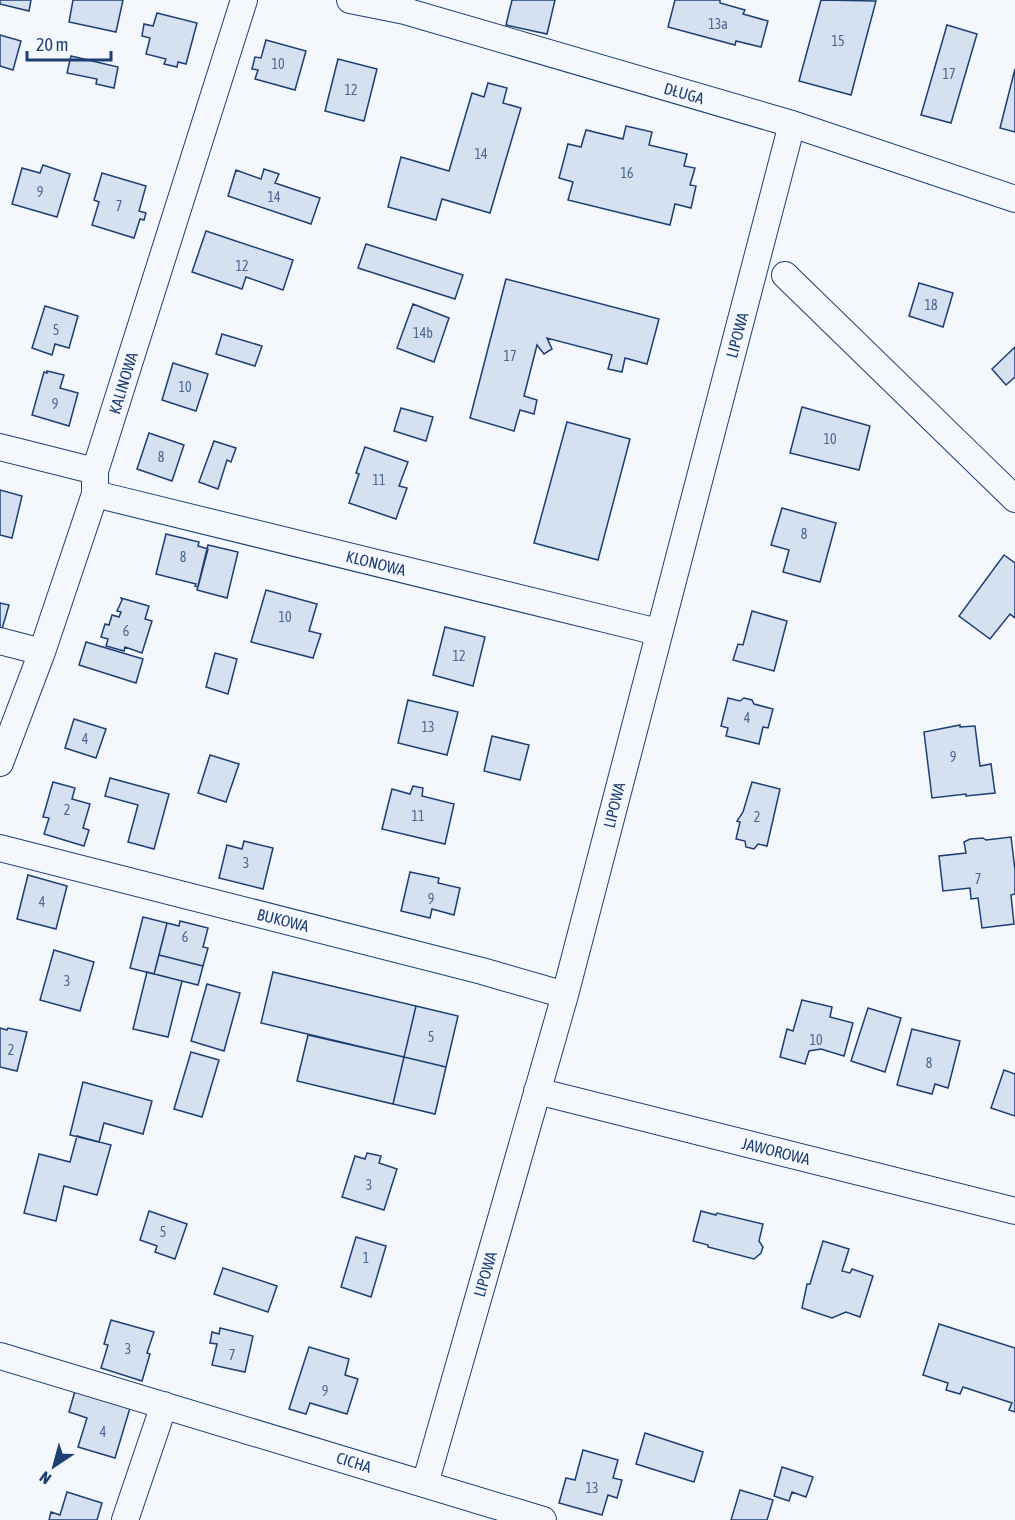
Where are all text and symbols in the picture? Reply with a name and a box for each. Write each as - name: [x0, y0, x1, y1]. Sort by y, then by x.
- house number: 13a: [708, 16, 728, 32]
- scale bar: [27, 24, 111, 62]
- house number: 15: [831, 33, 845, 49]
- text: 20 m: [36, 34, 68, 55]
- house number: 10: [271, 56, 285, 72]
- house number: 17: [942, 66, 956, 82]
- street label: DŁUGA: [662, 79, 706, 107]
- house number: 12: [344, 82, 358, 98]
- house number: 14: [474, 146, 488, 162]
- house number: 16: [620, 165, 634, 181]
- house number: 9: [37, 184, 43, 200]
- house number: 14: [267, 189, 281, 205]
- house number: 7: [116, 198, 122, 214]
- house number: 12: [235, 258, 249, 274]
- house number: 18: [924, 297, 938, 313]
- street label: LIPOWA: [722, 310, 752, 360]
- house number: 5: [53, 322, 59, 338]
- house number: 14b: [413, 325, 433, 341]
- house number: 17: [503, 348, 517, 364]
- street label: KALINOWA: [105, 350, 141, 416]
- house number: 10: [178, 379, 192, 395]
- house number: 9: [52, 396, 58, 412]
- house number: 10: [823, 431, 837, 447]
- house number: 8: [158, 449, 165, 465]
- house number: 11: [372, 472, 386, 488]
- house number: 8: [801, 526, 808, 542]
- street label: KLONOWA: [344, 547, 408, 579]
- house number: 8: [180, 549, 187, 565]
- house number: 10: [278, 609, 292, 625]
- house number: 6: [123, 623, 130, 639]
- house number: 12: [452, 648, 466, 664]
- house number: 4: [744, 710, 751, 726]
- house number: 13: [421, 719, 435, 735]
- house number: 4: [82, 731, 89, 747]
- house number: 9: [950, 749, 956, 765]
- street label: LIPOWA: [600, 780, 628, 830]
- house number: 2: [64, 802, 70, 818]
- house number: 11: [411, 808, 425, 824]
- house number: 2: [754, 809, 760, 825]
- house number: 3: [243, 855, 249, 871]
- house number: 7: [975, 871, 981, 887]
- house number: 9: [428, 891, 434, 907]
- house number: 4: [39, 894, 46, 910]
- street label: BUKOWA: [255, 905, 311, 935]
- house number: 6: [182, 929, 189, 945]
- house number: 3: [64, 973, 70, 989]
- house number: 5: [428, 1029, 434, 1045]
- house number: 10: [809, 1032, 823, 1048]
- house number: 2: [8, 1042, 14, 1058]
- house number: 8: [926, 1055, 933, 1071]
- street label: JAWOROWA: [740, 1134, 812, 1168]
- house number: 3: [366, 1177, 372, 1193]
- house number: 5: [160, 1224, 166, 1240]
- street label: LIPOWA: [470, 1249, 500, 1299]
- house number: 1: [363, 1250, 369, 1266]
- house number: 3: [125, 1341, 131, 1357]
- house number: 7: [229, 1347, 235, 1363]
- house number: 9: [322, 1383, 328, 1399]
- house number: 4: [100, 1424, 107, 1440]
- north arrow: [24, 1436, 84, 1496]
- street label: CICHA: [334, 1448, 374, 1476]
- text: N: [36, 1468, 54, 1488]
- house number: 13: [585, 1480, 599, 1496]

